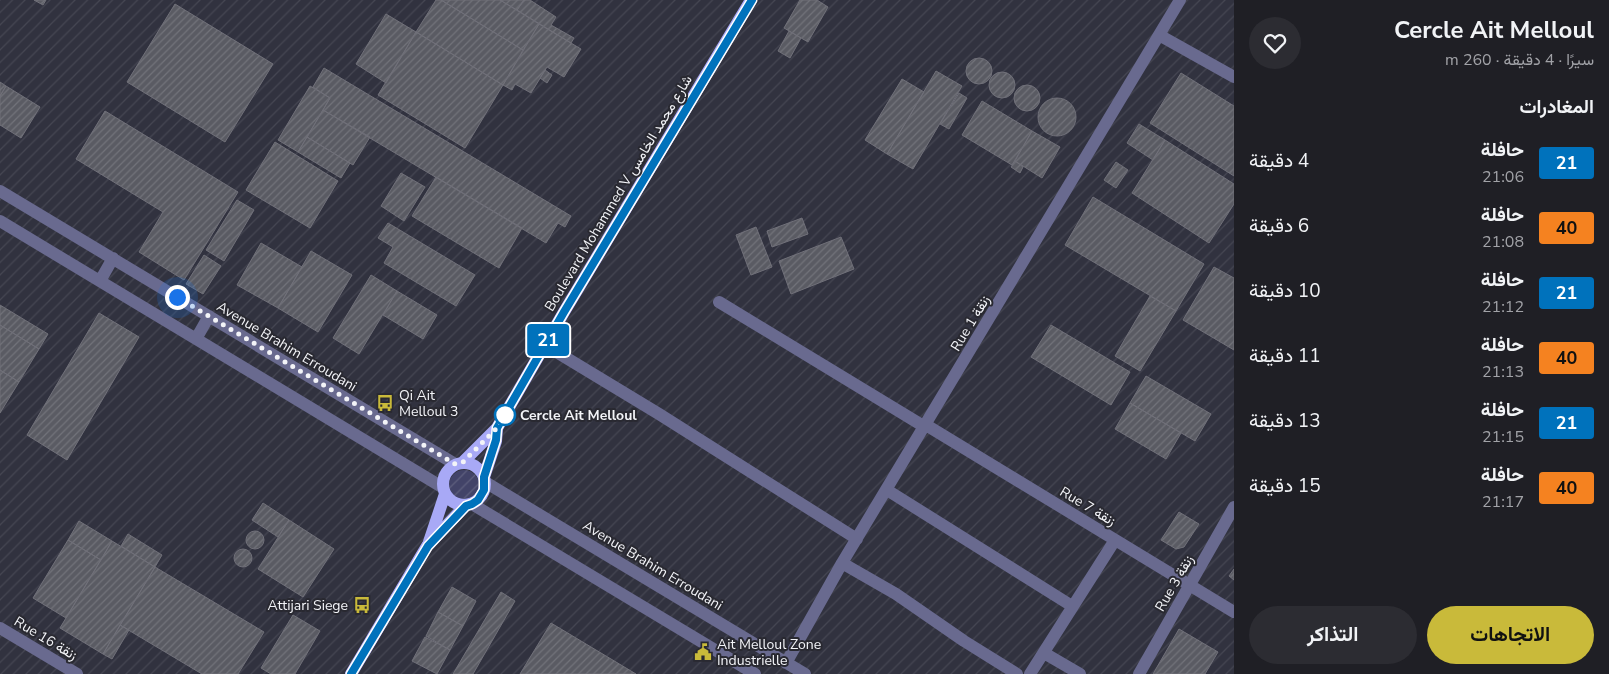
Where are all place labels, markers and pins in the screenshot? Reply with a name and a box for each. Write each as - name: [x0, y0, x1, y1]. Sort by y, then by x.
- place label: Qi Ait Melloul 3: [399, 386, 458, 421]
- bus stop icon: Qi Ait Melloul 3: [375, 393, 395, 413]
- marker: Cercle Ait Melloul: [494, 404, 516, 426]
- place label: Cercle Ait Melloul: [520, 406, 637, 425]
- bus stop icon: Attijari Siege: [352, 595, 372, 615]
- place label: Attijari Siege: [268, 596, 348, 615]
- place label: Ait Melloul Zone Industrielle: [717, 635, 821, 670]
- public building icon: Ait Melloul Zone Industrielle: [693, 642, 713, 662]

